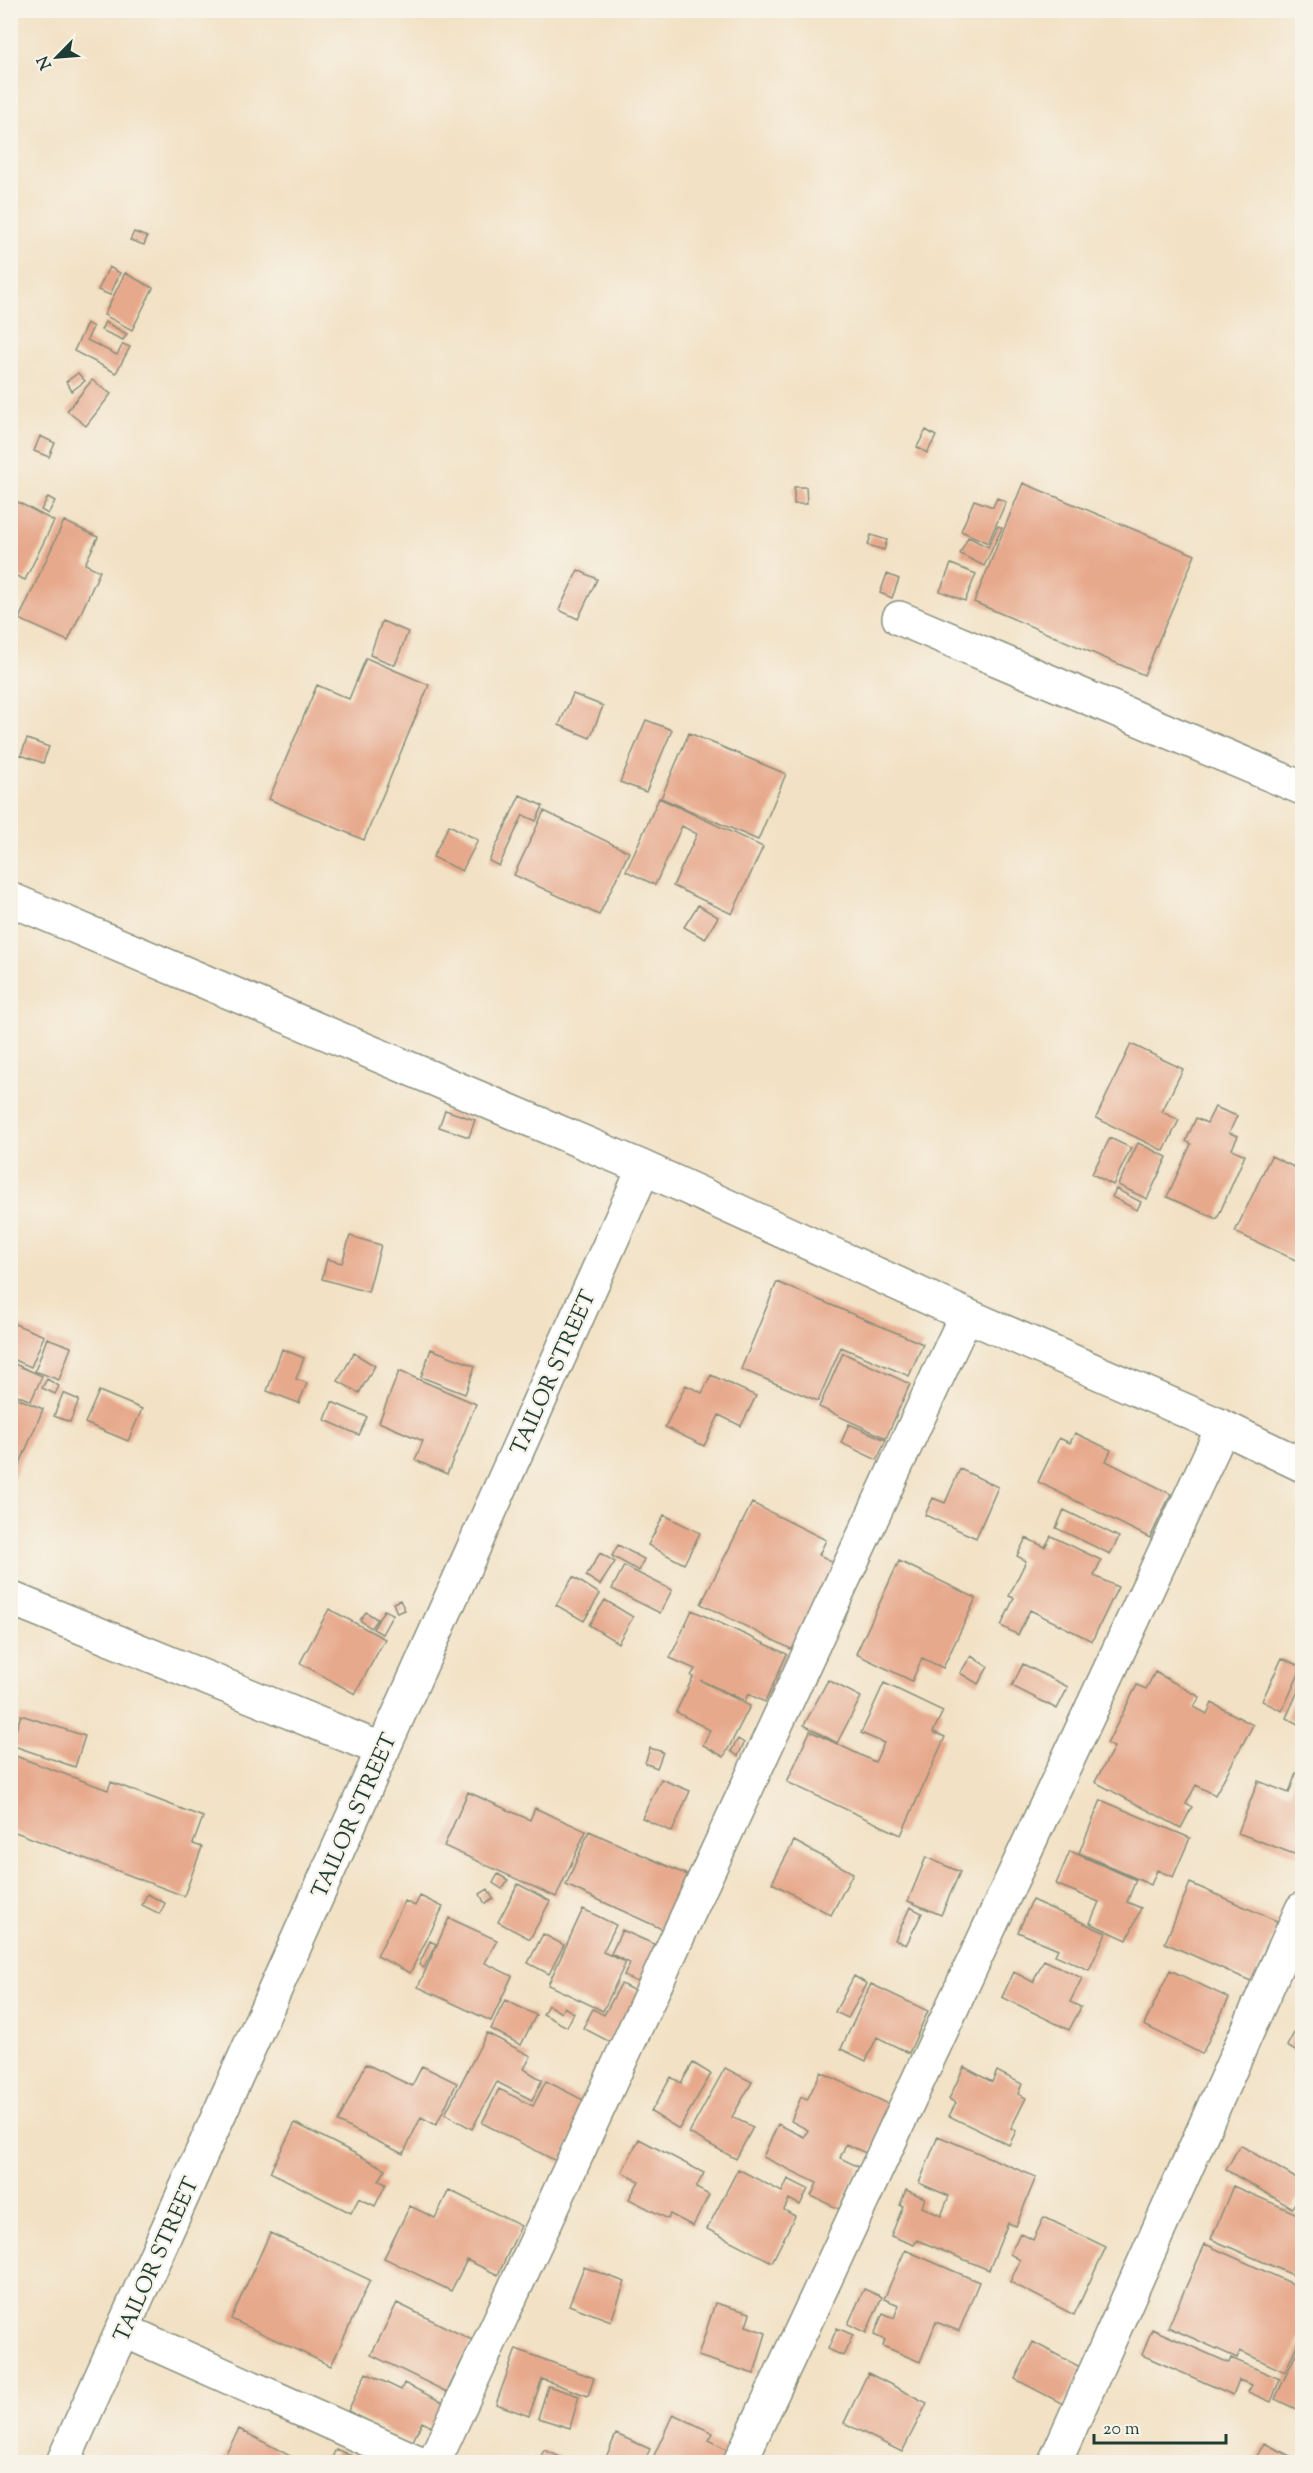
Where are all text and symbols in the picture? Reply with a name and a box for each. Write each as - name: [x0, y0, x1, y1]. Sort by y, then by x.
- north arrow: [27, 27, 87, 87]
- text: N: [32, 51, 59, 73]
- street label: TAILOR STREET: [504, 1285, 606, 1461]
- street label: TAILOR STREET: [305, 1728, 407, 1904]
- street label: TAILOR STREET: [107, 2172, 209, 2348]
- scale bar: [1094, 2407, 1226, 2445]
- text: 20 m: [1103, 2417, 1140, 2443]

